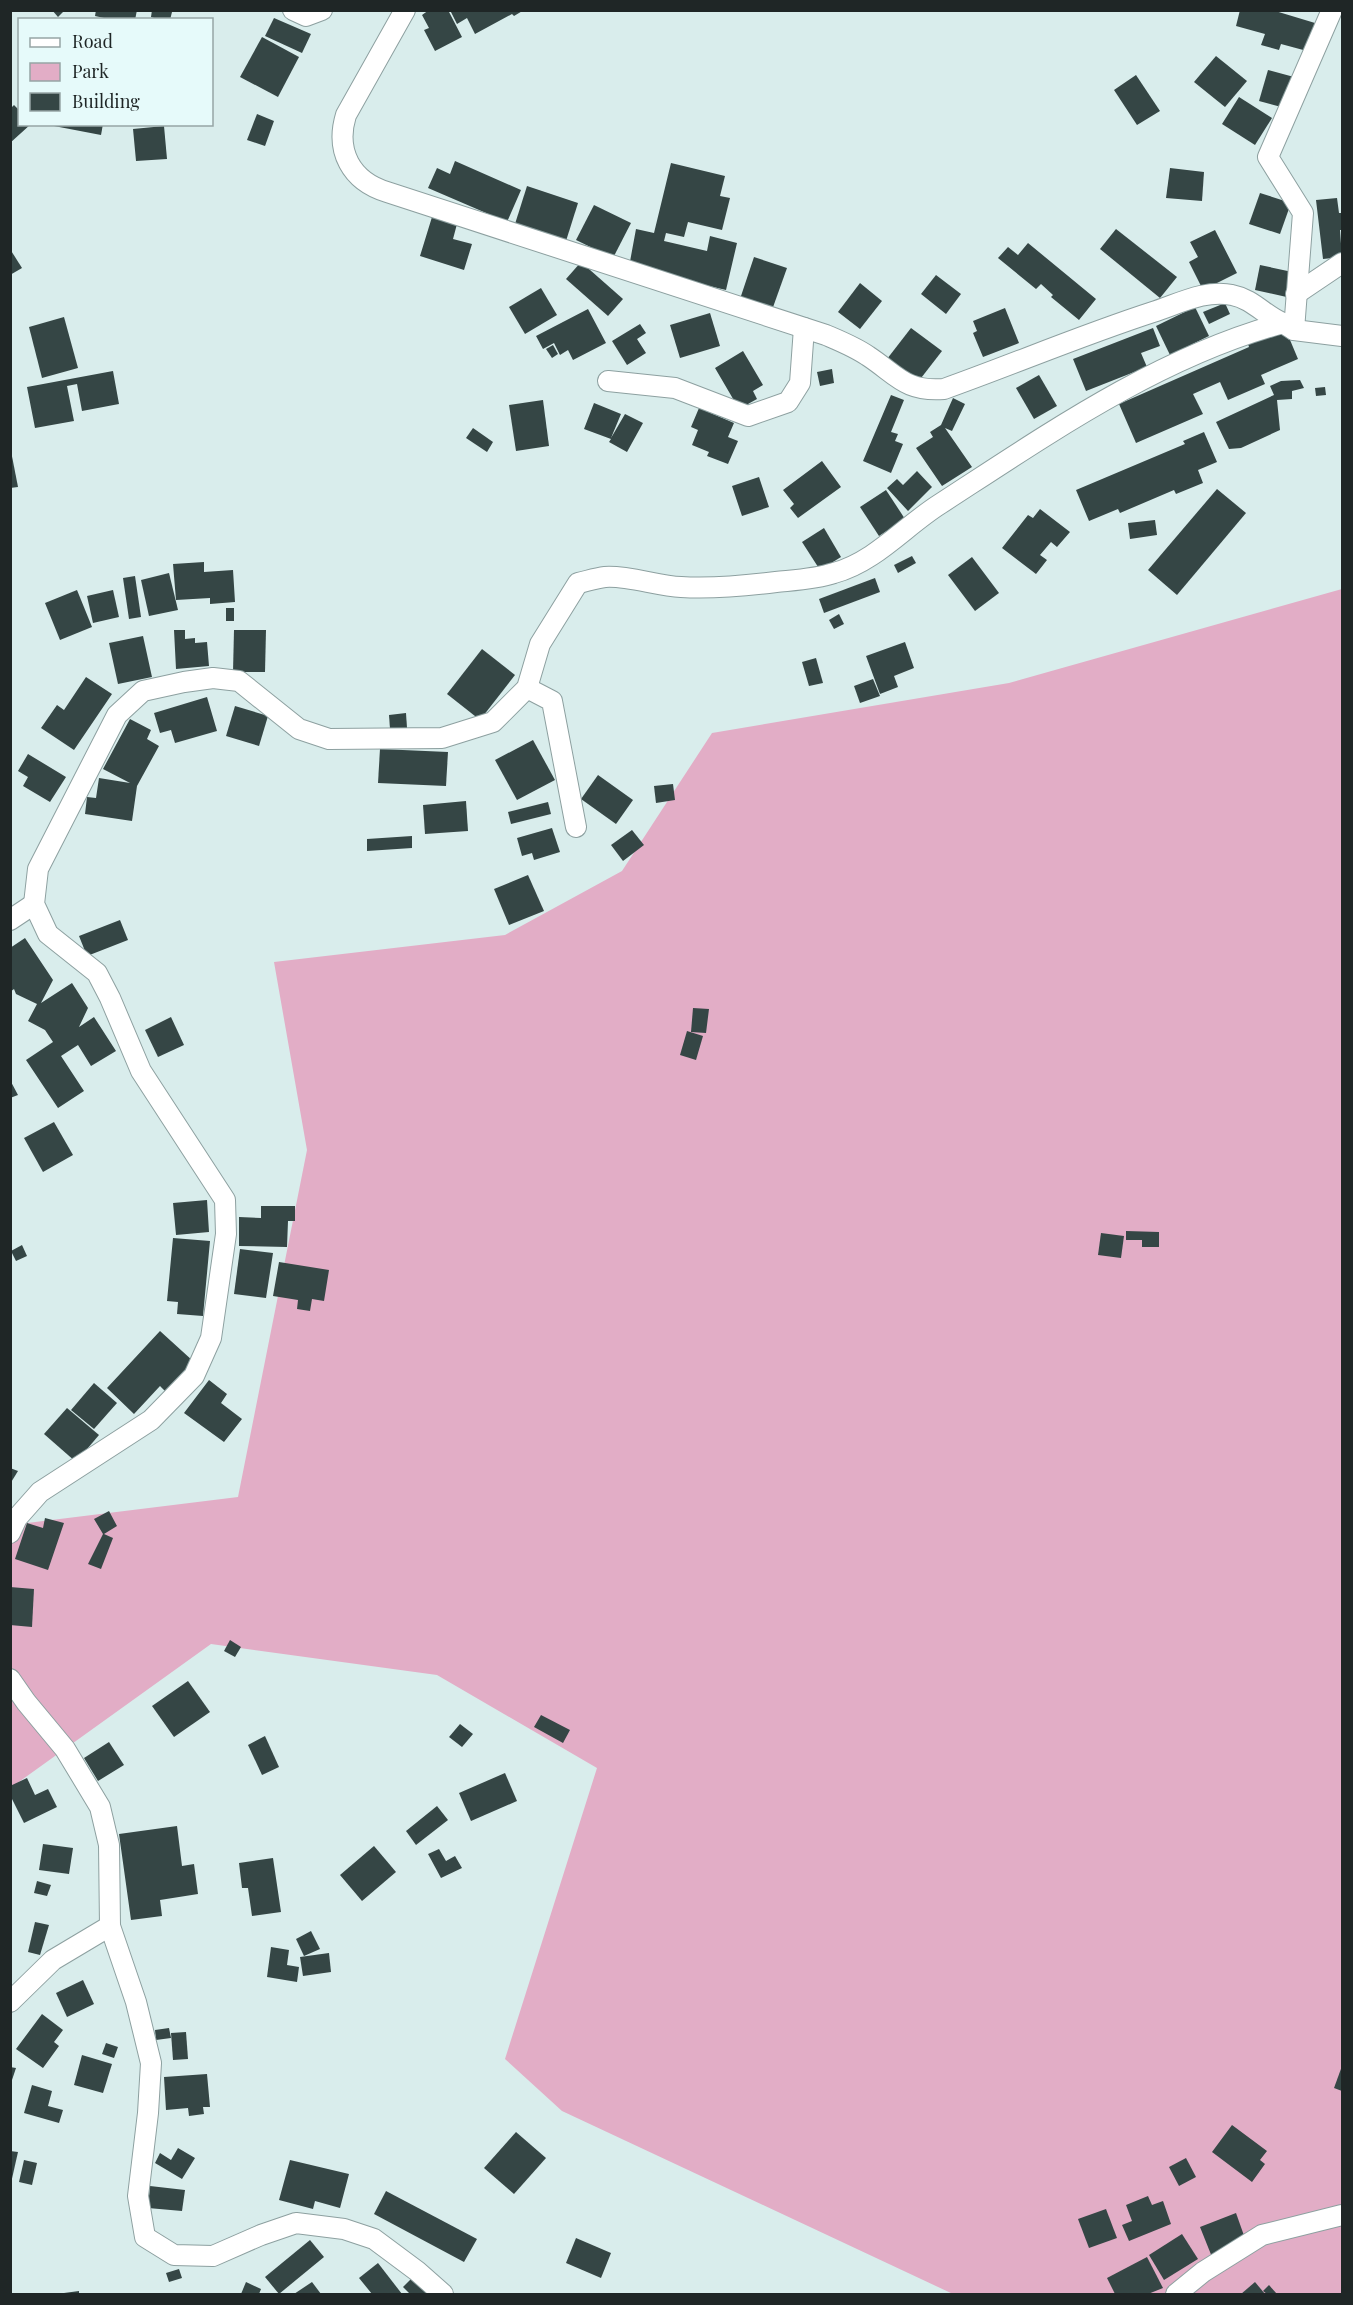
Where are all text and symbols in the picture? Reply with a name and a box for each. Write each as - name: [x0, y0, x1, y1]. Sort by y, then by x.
- legend: [18, 18, 213, 126]
- text: Road: [72, 29, 113, 53]
- text: Park: [72, 59, 109, 83]
- text: Building: [72, 89, 140, 113]

